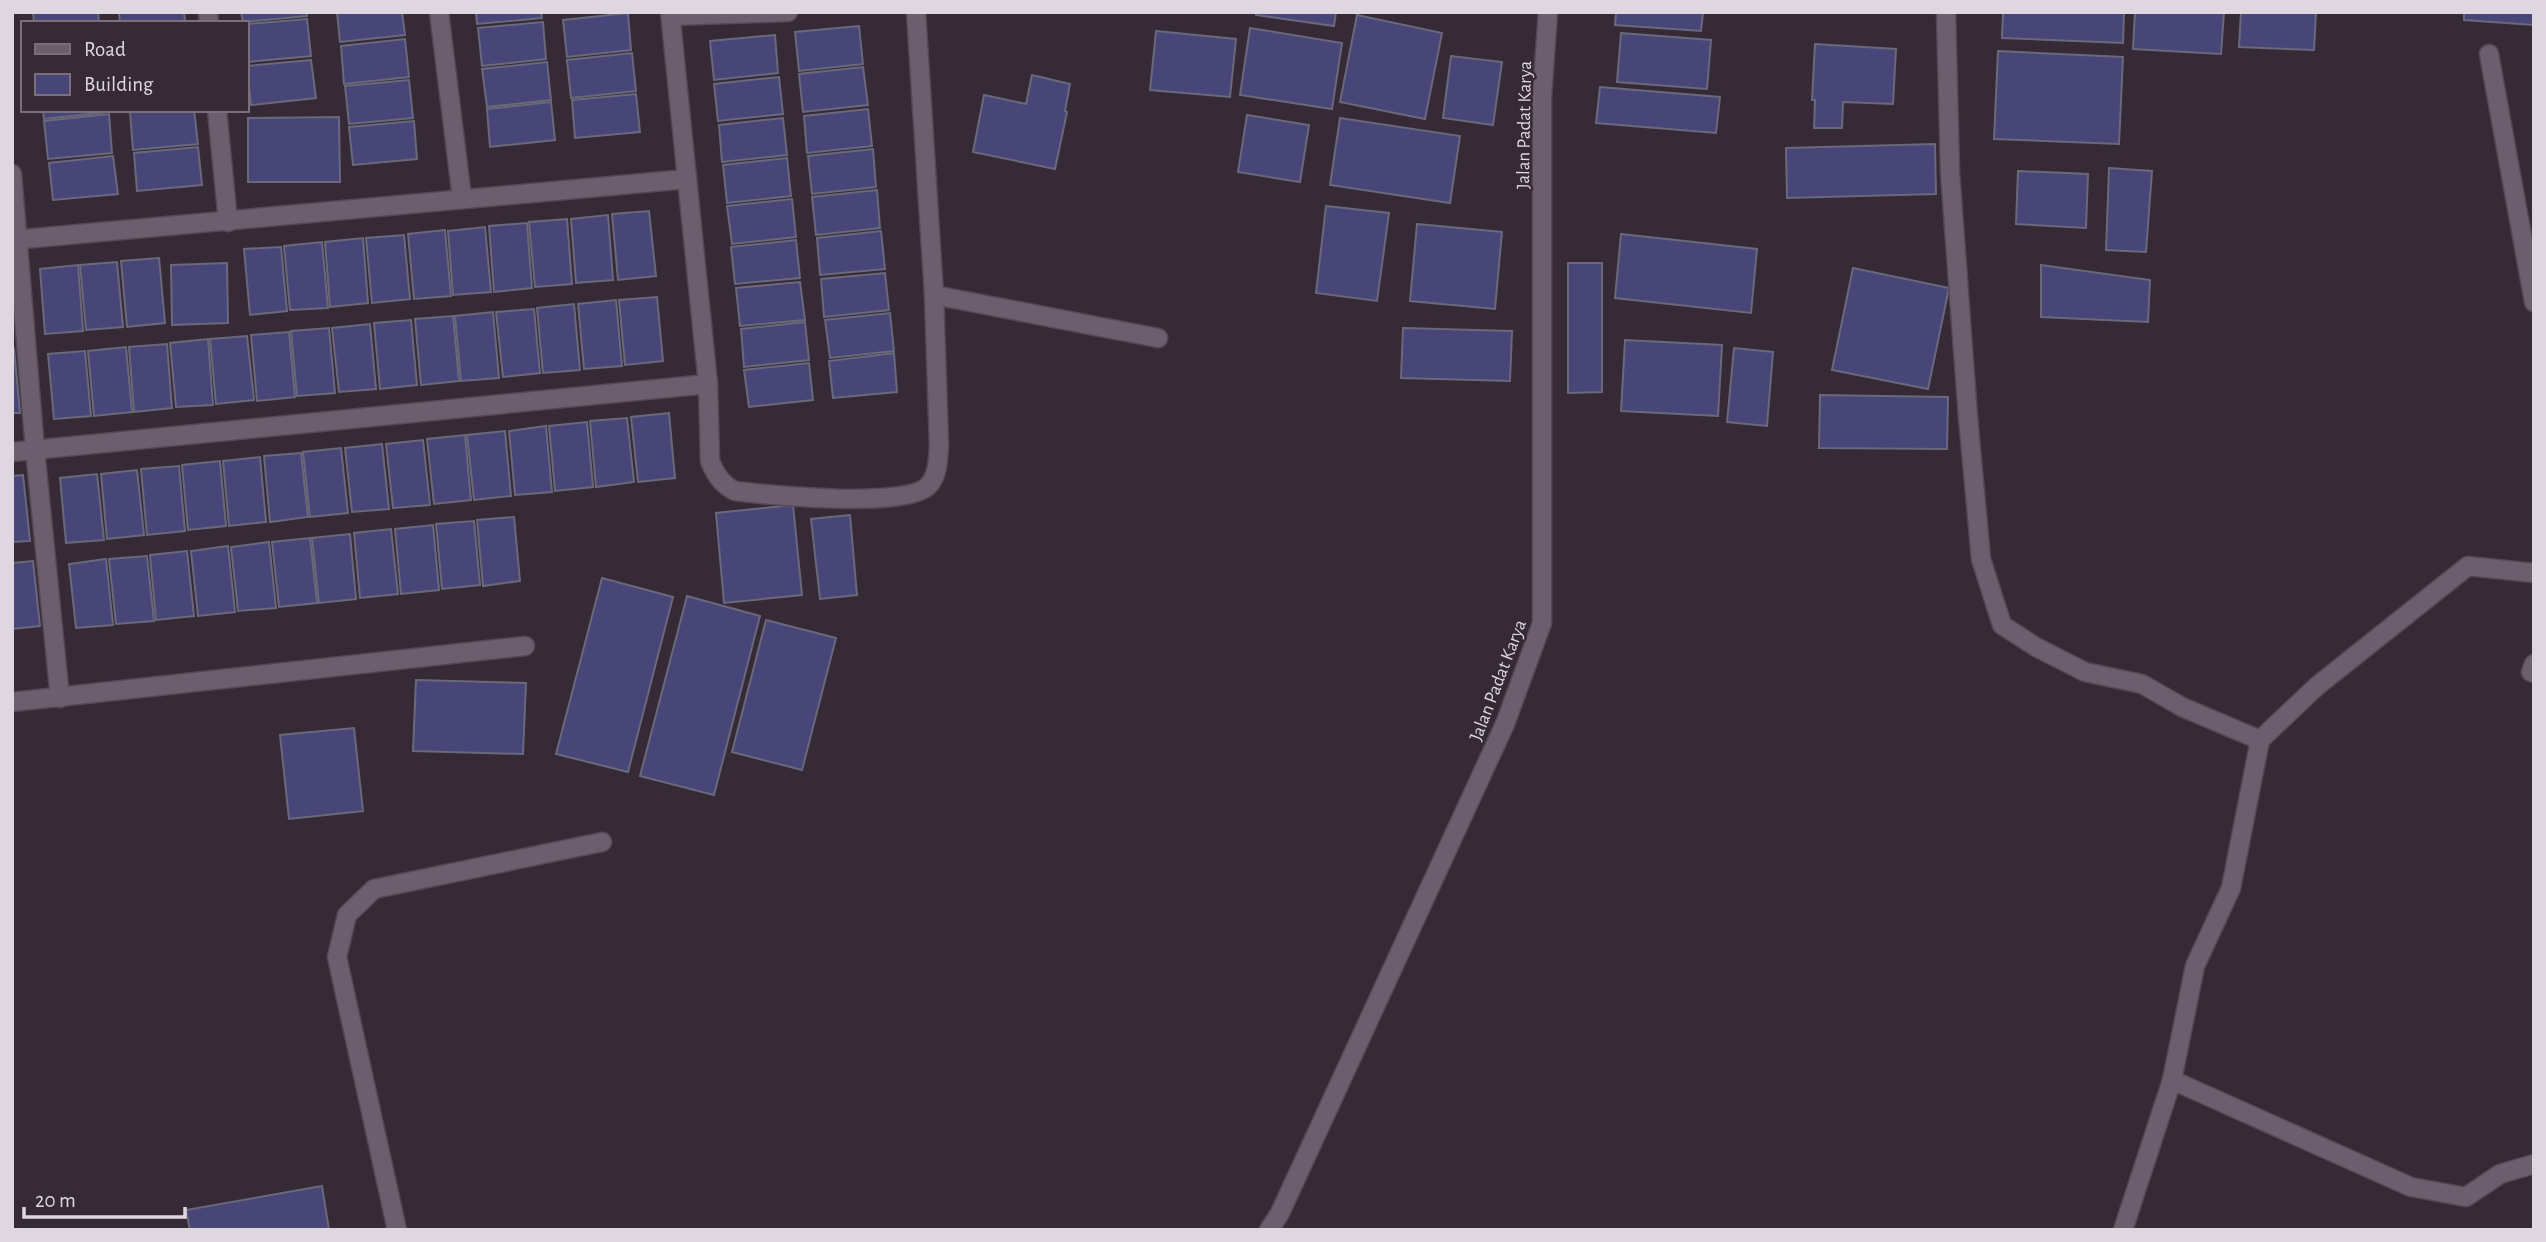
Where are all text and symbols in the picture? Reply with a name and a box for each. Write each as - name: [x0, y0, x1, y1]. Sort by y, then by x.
- legend: [21, 21, 248, 112]
- text: Road: [84, 39, 126, 60]
- street label: Jalan Padat Karya: [1514, 61, 1535, 189]
- text: Building: [84, 74, 154, 95]
- street label: Jalan Padat Karya: [1467, 617, 1530, 744]
- scale bar: [24, 1176, 186, 1220]
- text: 20 m: [35, 1190, 76, 1211]

